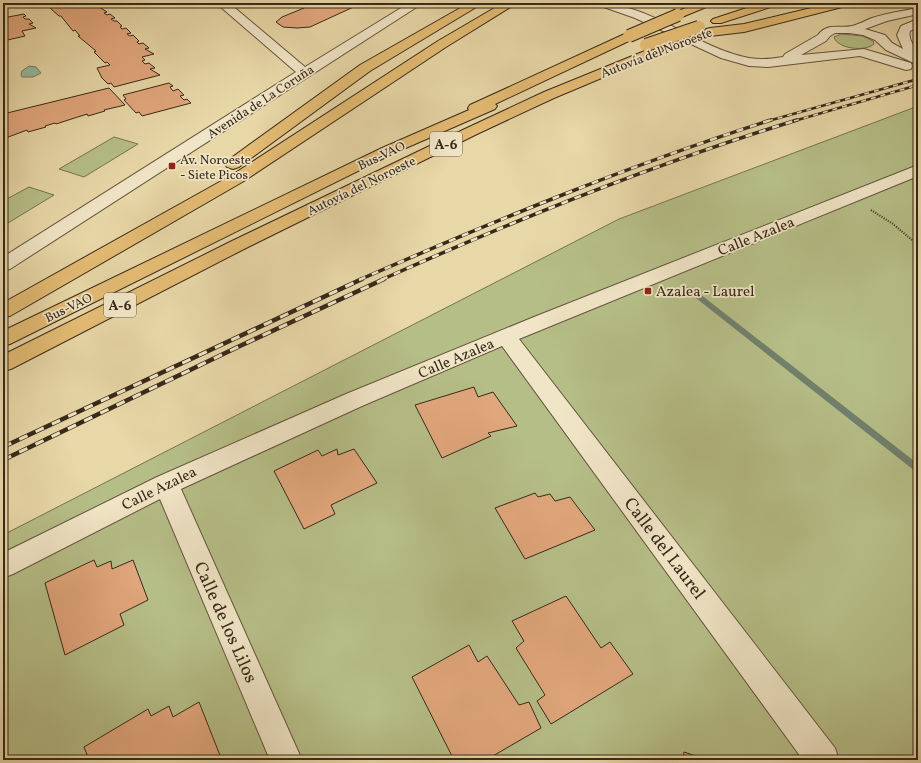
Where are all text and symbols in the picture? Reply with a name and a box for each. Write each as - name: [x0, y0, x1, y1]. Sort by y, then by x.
- street label: Autovía del Noroeste: [598, 24, 715, 84]
- street label: Avenida de La Coruña: [204, 61, 318, 144]
- road number: A-6: [430, 132, 462, 156]
- street label: Bus-VAO: [355, 138, 409, 176]
- place label: Av. Noroeste - Siete Picos: [180, 152, 251, 185]
- street label: Autovía del Noroeste: [305, 153, 419, 221]
- marker: Av. Noroeste - Siete Picos: [167, 161, 177, 171]
- street label: Calle Azalea: [715, 212, 798, 262]
- place label: Azalea - Laurel: [656, 282, 755, 303]
- marker: Azalea - Laurel: [643, 286, 653, 296]
- street label: Bus-VAO: [42, 289, 96, 328]
- road number: A-6: [104, 293, 136, 317]
- street label: Calle Azalea: [415, 334, 498, 385]
- street label: Calle Azalea: [119, 462, 201, 517]
- street label: Calle del Laurel: [617, 493, 710, 605]
- street label: Calle de los Lilos: [187, 558, 263, 687]

